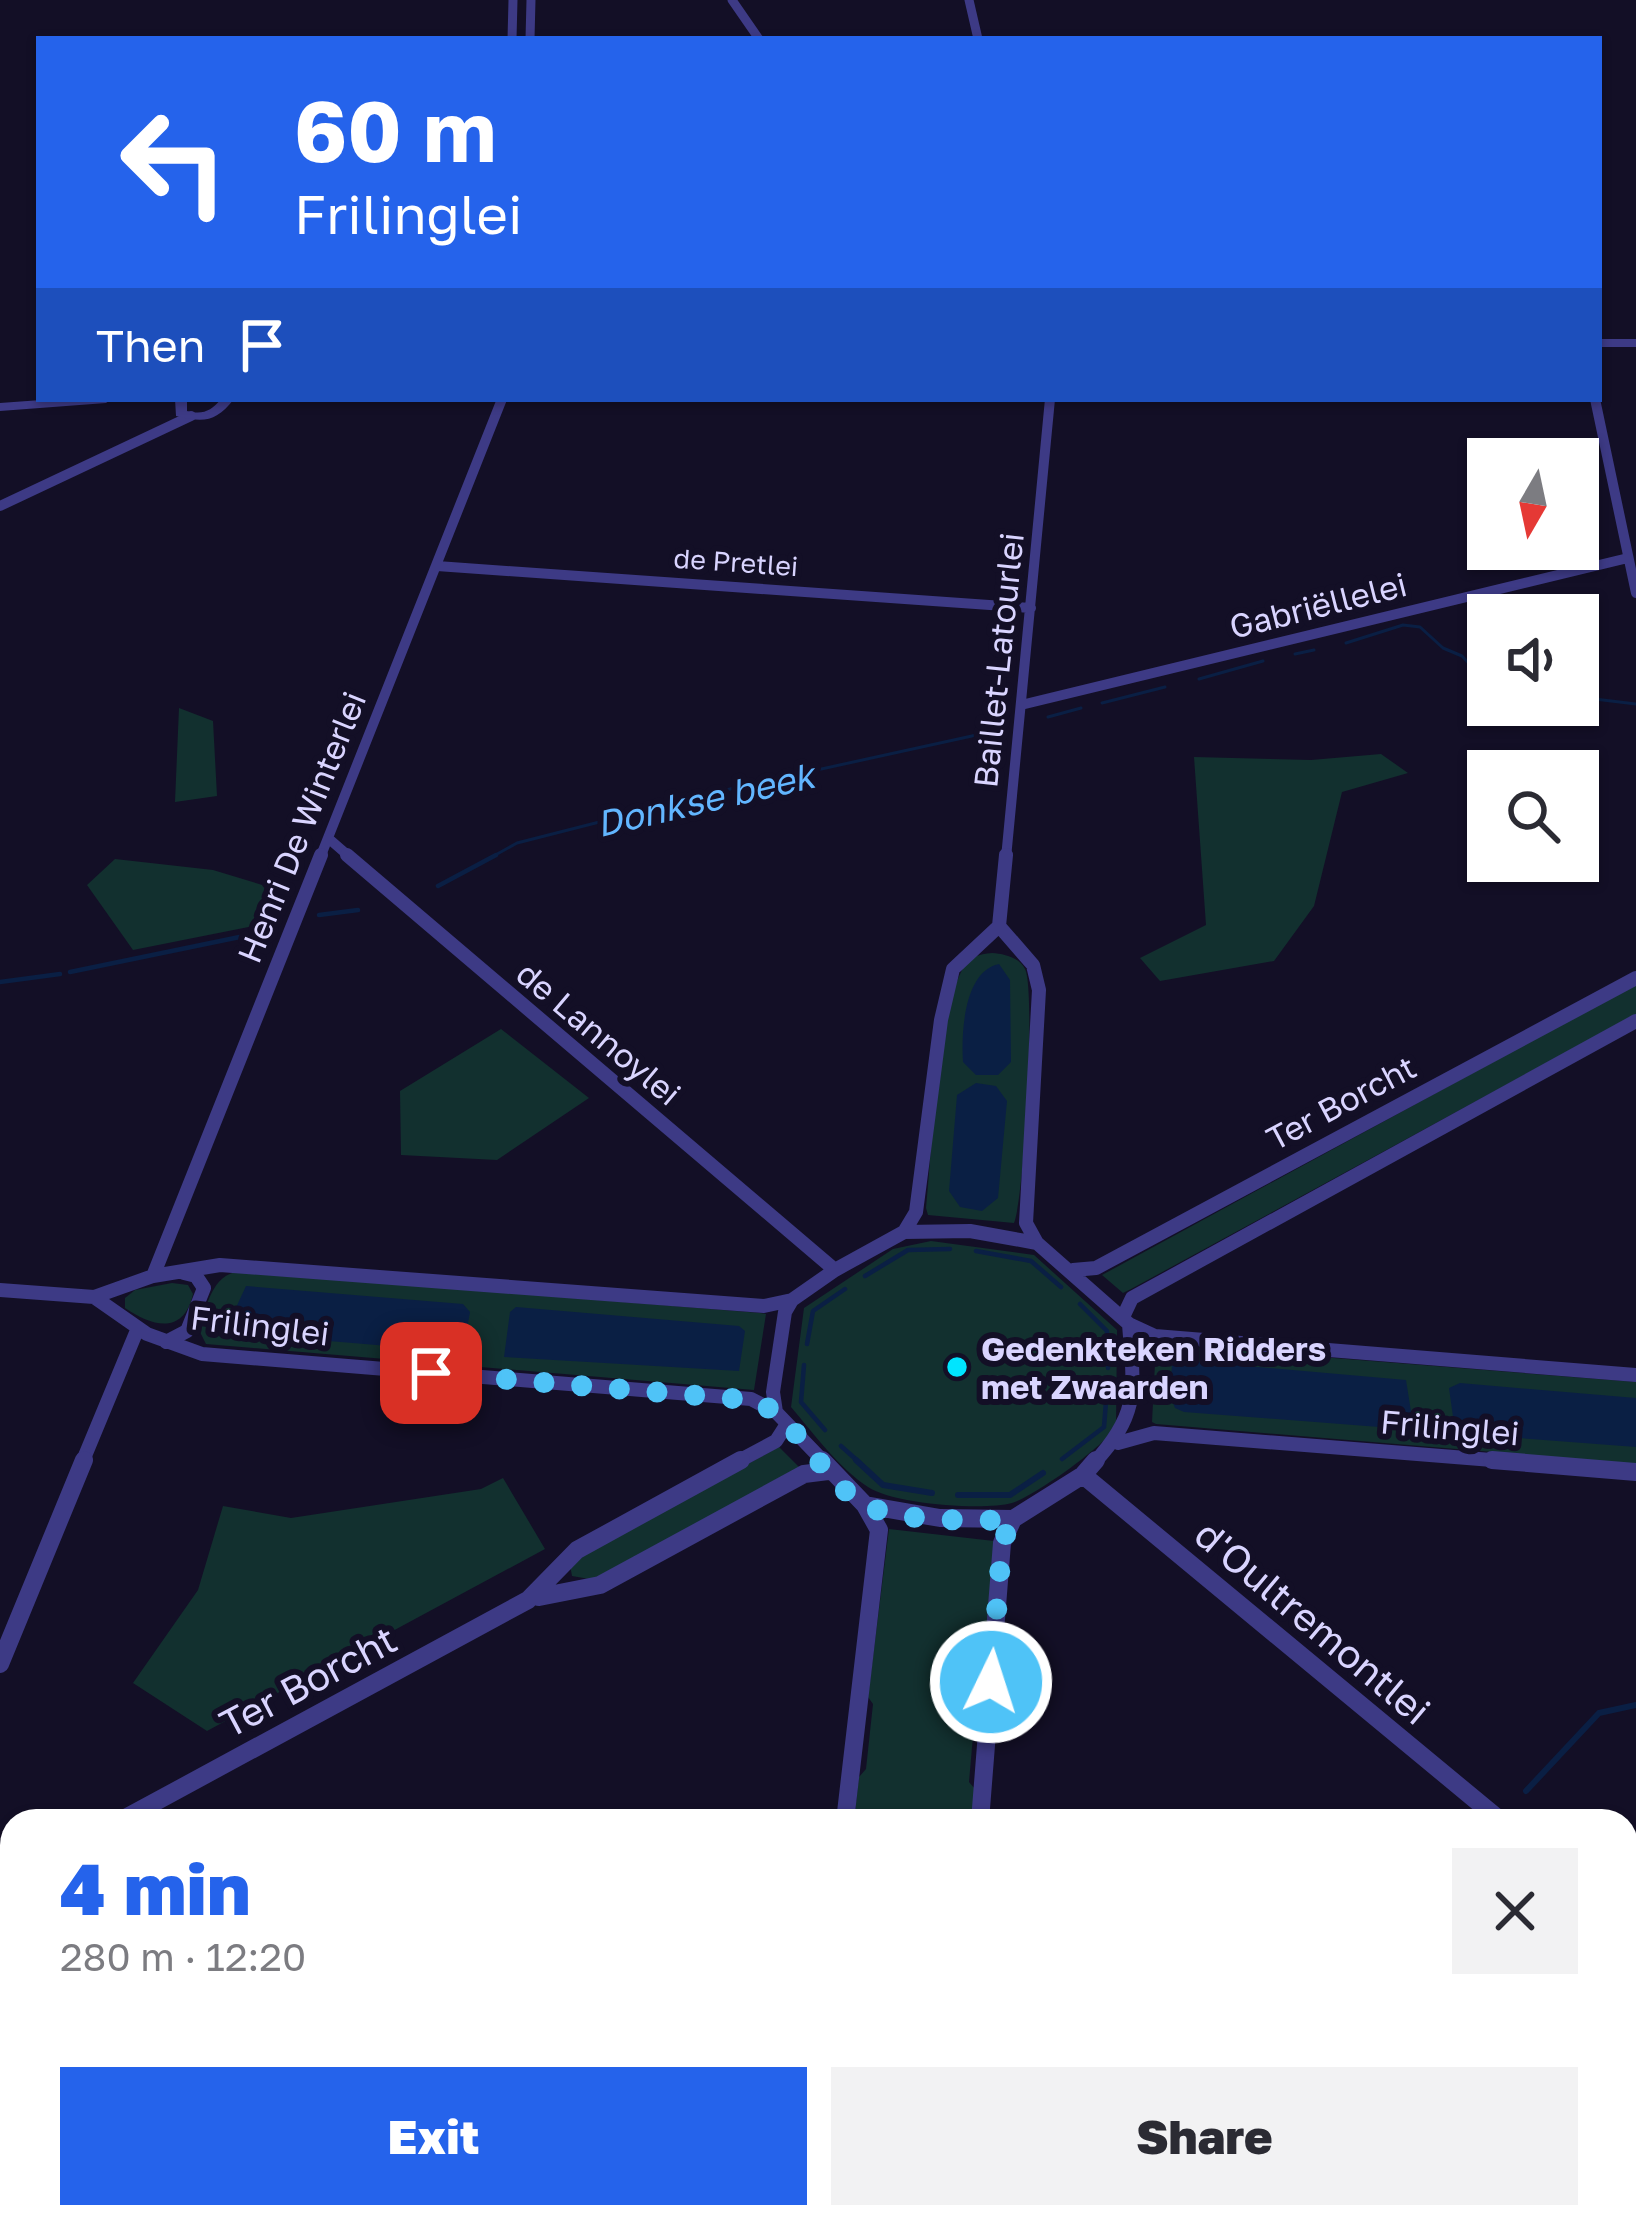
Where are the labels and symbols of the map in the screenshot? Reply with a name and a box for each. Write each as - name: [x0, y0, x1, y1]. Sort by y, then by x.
- north arrow: [1467, 438, 1599, 570]
- street label: Baillet-Latourlei: [965, 531, 1031, 789]
- street label: de Pretlei: [673, 542, 799, 582]
- street label: Gabriëllelei: [1225, 564, 1411, 646]
- street label: Henri De Winterlei: [229, 686, 373, 968]
- water label: Donkse beek: [592, 752, 822, 845]
- street label: de Lannoylei: [509, 953, 689, 1113]
- street label: Ter Borcht: [1260, 1046, 1422, 1158]
- street label: Frilinglei: [188, 1297, 332, 1353]
- pin: [380, 1322, 482, 1424]
- place label: Gedenkteken Ridders met Zwaarden: [981, 1329, 1326, 1406]
- marker: Gedenkteken Ridders met Zwaarden: [944, 1354, 970, 1380]
- street label: Frilinglei: [1379, 1401, 1521, 1453]
- street label: d'Oultremontlei: [1186, 1510, 1440, 1734]
- street label: Ter Borcht: [212, 1615, 404, 1747]
- position arrow: [928, 1619, 1054, 1745]

